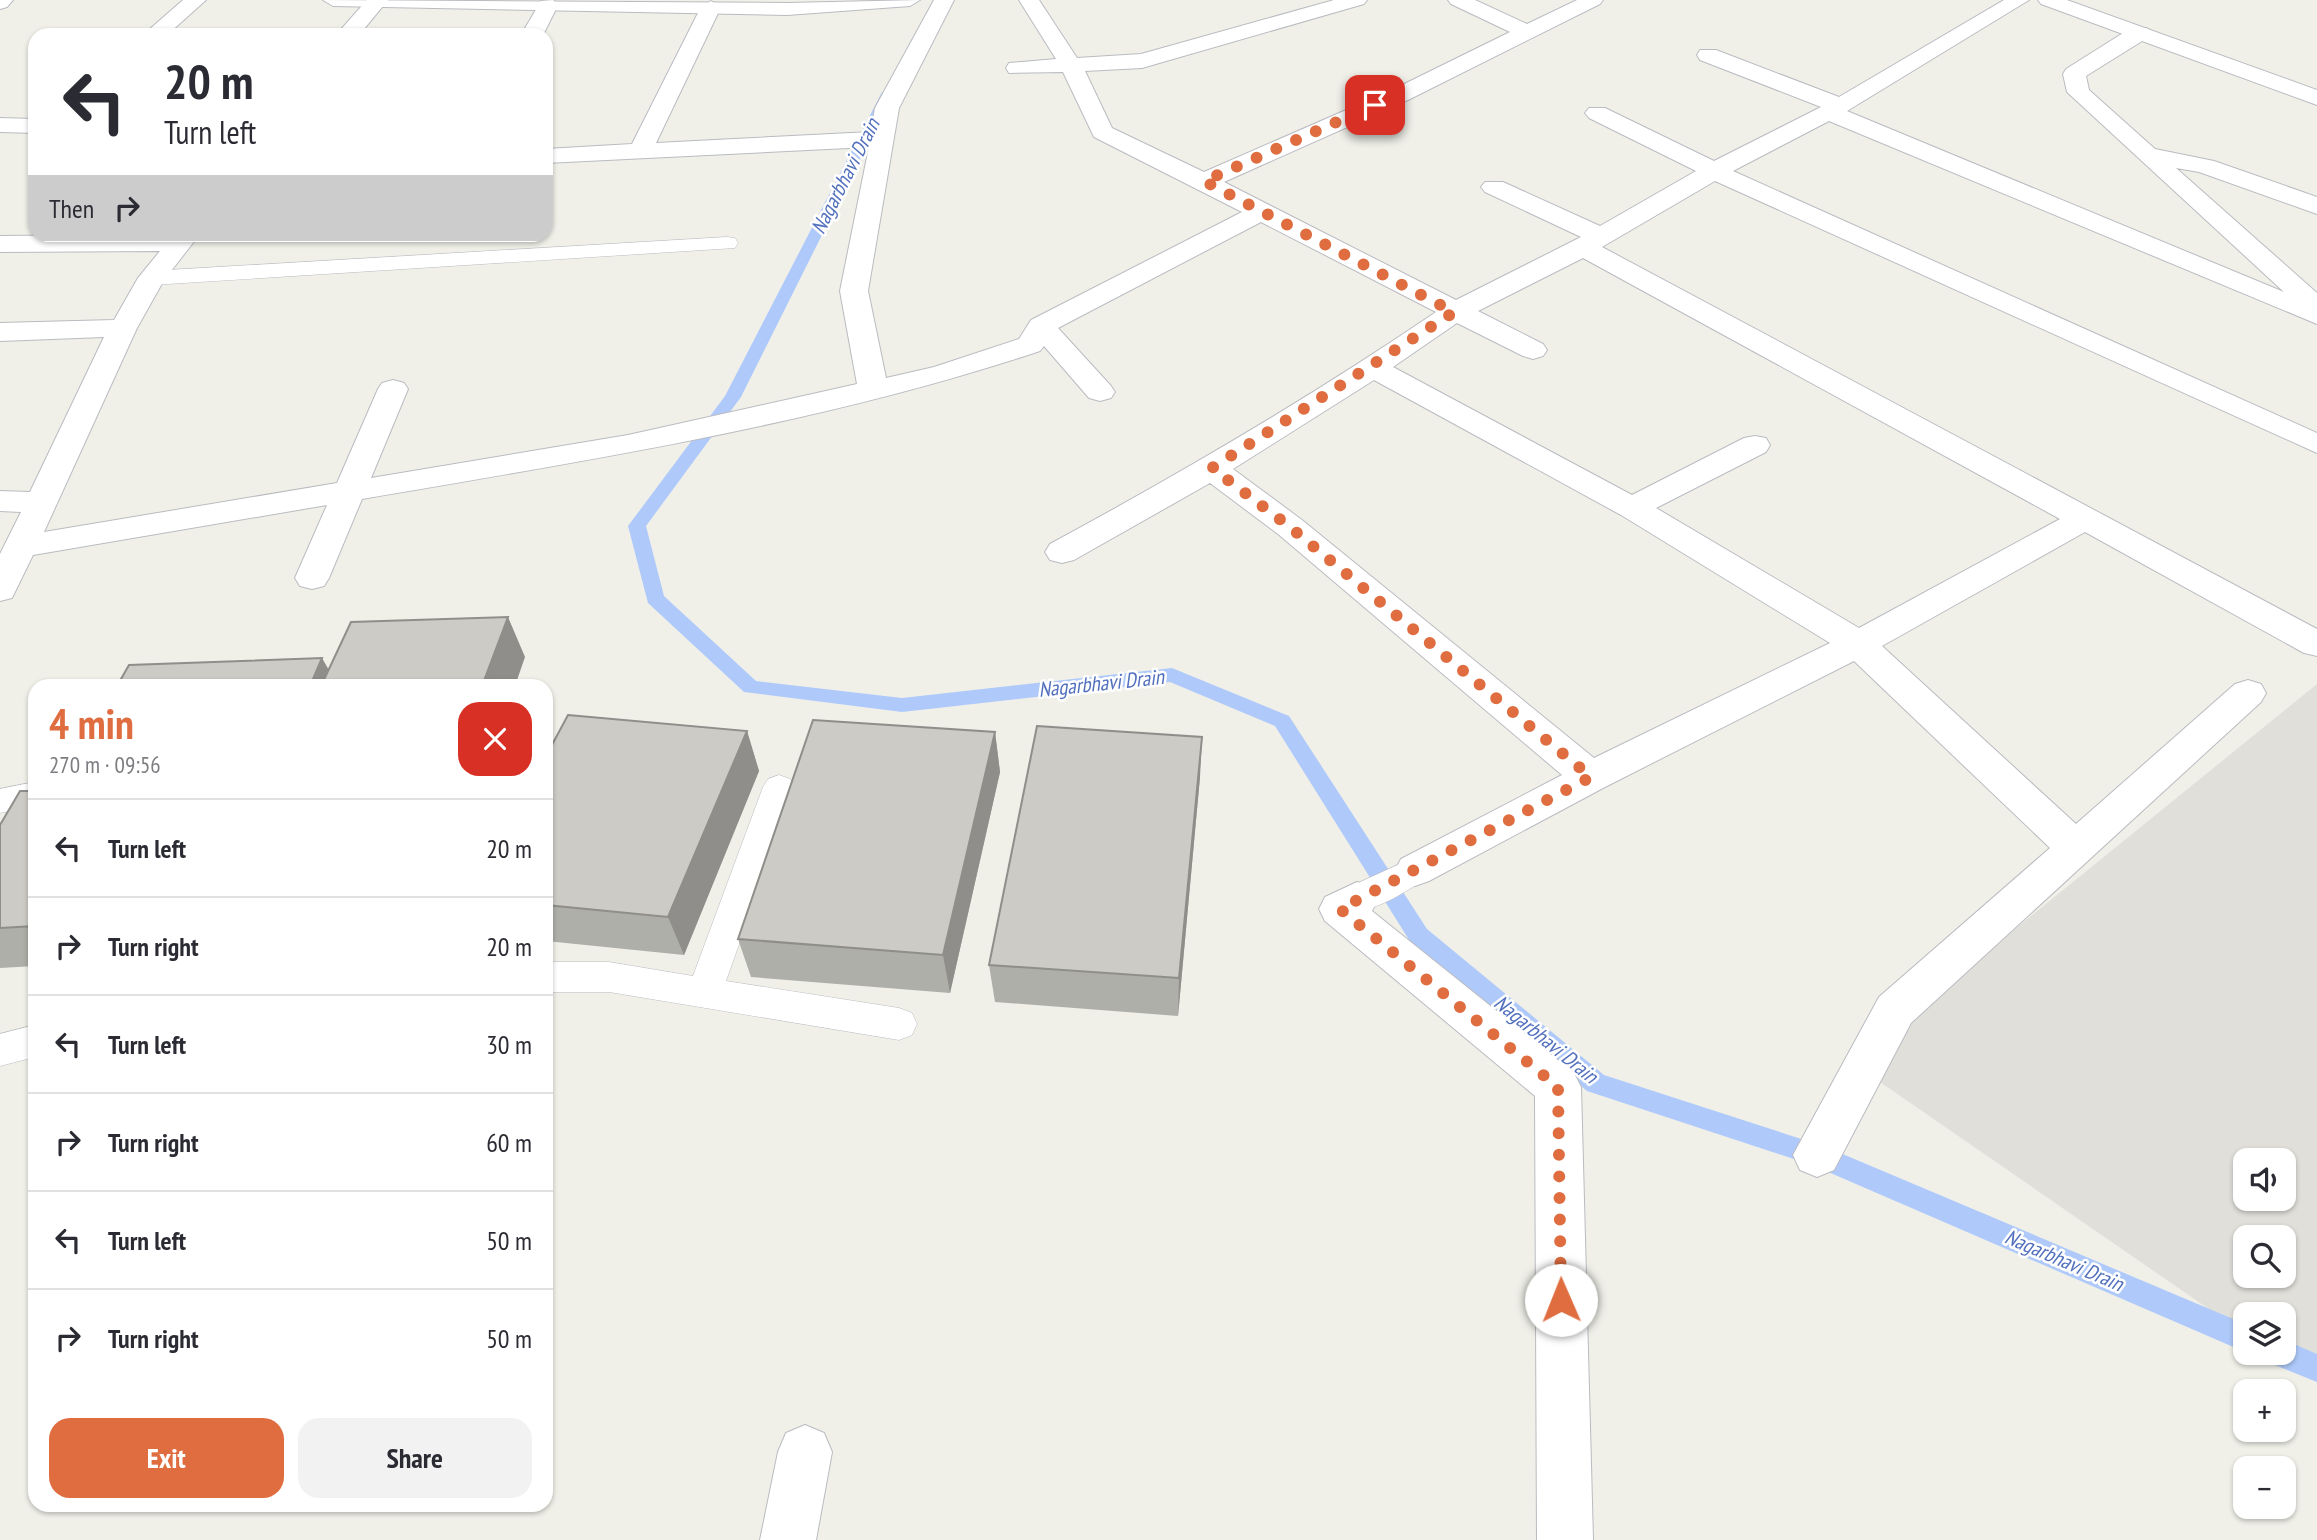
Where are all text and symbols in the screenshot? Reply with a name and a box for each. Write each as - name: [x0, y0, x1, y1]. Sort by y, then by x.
- text: 20 m: [164, 49, 253, 113]
- icon: left: [49, 56, 140, 147]
- pin: [1345, 75, 1405, 135]
- icon: arrive: [1356, 86, 1394, 124]
- text: Turn left: [164, 111, 256, 153]
- water label: Nagarbhavi Drain: [804, 112, 886, 238]
- icon: right: [108, 189, 146, 227]
- text: Then: [49, 192, 94, 225]
- water label: Nagarbhavi Drain: [1037, 663, 1167, 703]
- text: 4 min: [49, 696, 134, 751]
- button: close: [458, 702, 532, 776]
- text: 270 m · 09:56: [49, 750, 161, 779]
- icon: left: [49, 829, 87, 867]
- text: Turn left: [108, 832, 186, 865]
- text: 20 m: [486, 832, 532, 865]
- icon: right: [49, 927, 87, 965]
- text: Turn right: [108, 930, 199, 963]
- text: 20 m: [486, 930, 532, 963]
- water label: Nagarbhavi Drain: [1489, 989, 1605, 1090]
- icon: left: [49, 1025, 87, 1063]
- text: Turn left: [108, 1028, 186, 1061]
- text: 30 m: [486, 1028, 532, 1061]
- icon: right: [49, 1123, 87, 1161]
- text: Turn right: [108, 1126, 199, 1159]
- text: 60 m: [486, 1126, 532, 1159]
- map controls: [2233, 1148, 2296, 1519]
- button: sound: [2233, 1148, 2296, 1211]
- icon: left: [49, 1221, 87, 1259]
- water label: Nagarbhavi Drain: [2001, 1223, 2129, 1298]
- text: Turn left: [108, 1224, 186, 1257]
- text: 50 m: [486, 1224, 532, 1257]
- button: search: [2233, 1225, 2296, 1288]
- position arrow: [1524, 1263, 1598, 1337]
- button: layers: [2233, 1302, 2296, 1365]
- icon: right: [49, 1319, 87, 1357]
- text: Turn right: [108, 1322, 199, 1355]
- text: 50 m: [486, 1322, 532, 1355]
- button: +: [2233, 1379, 2296, 1442]
- button: Exit: [49, 1418, 284, 1498]
- button: Share: [298, 1418, 532, 1498]
- button: −: [2233, 1456, 2296, 1519]

